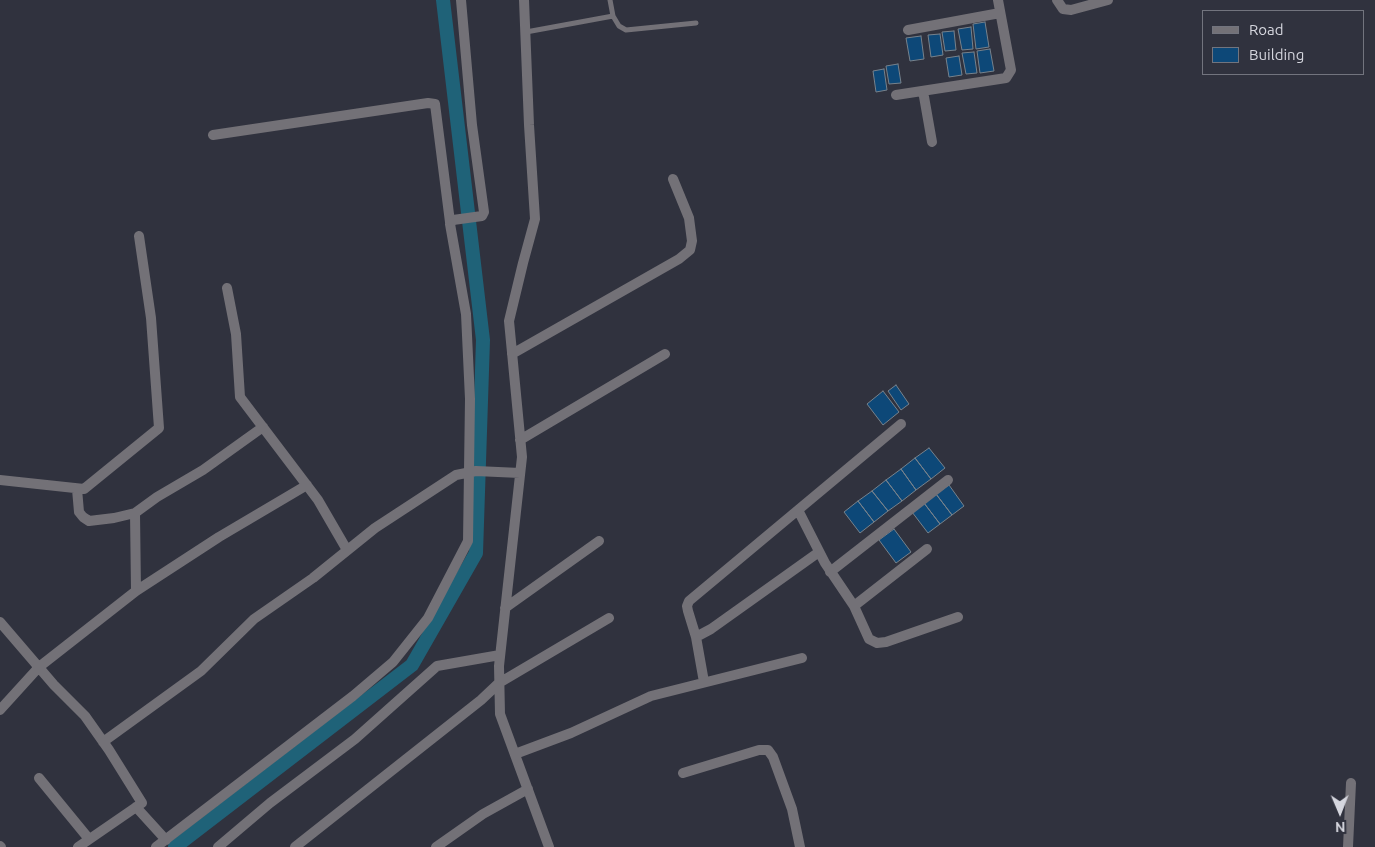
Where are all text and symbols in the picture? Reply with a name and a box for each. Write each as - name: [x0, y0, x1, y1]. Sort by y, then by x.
- legend: [1202, 10, 1365, 75]
- text: Road: [1249, 21, 1284, 38]
- text: Building: [1249, 46, 1304, 63]
- north arrow: [1315, 787, 1365, 837]
- text: N: [1335, 819, 1346, 835]

